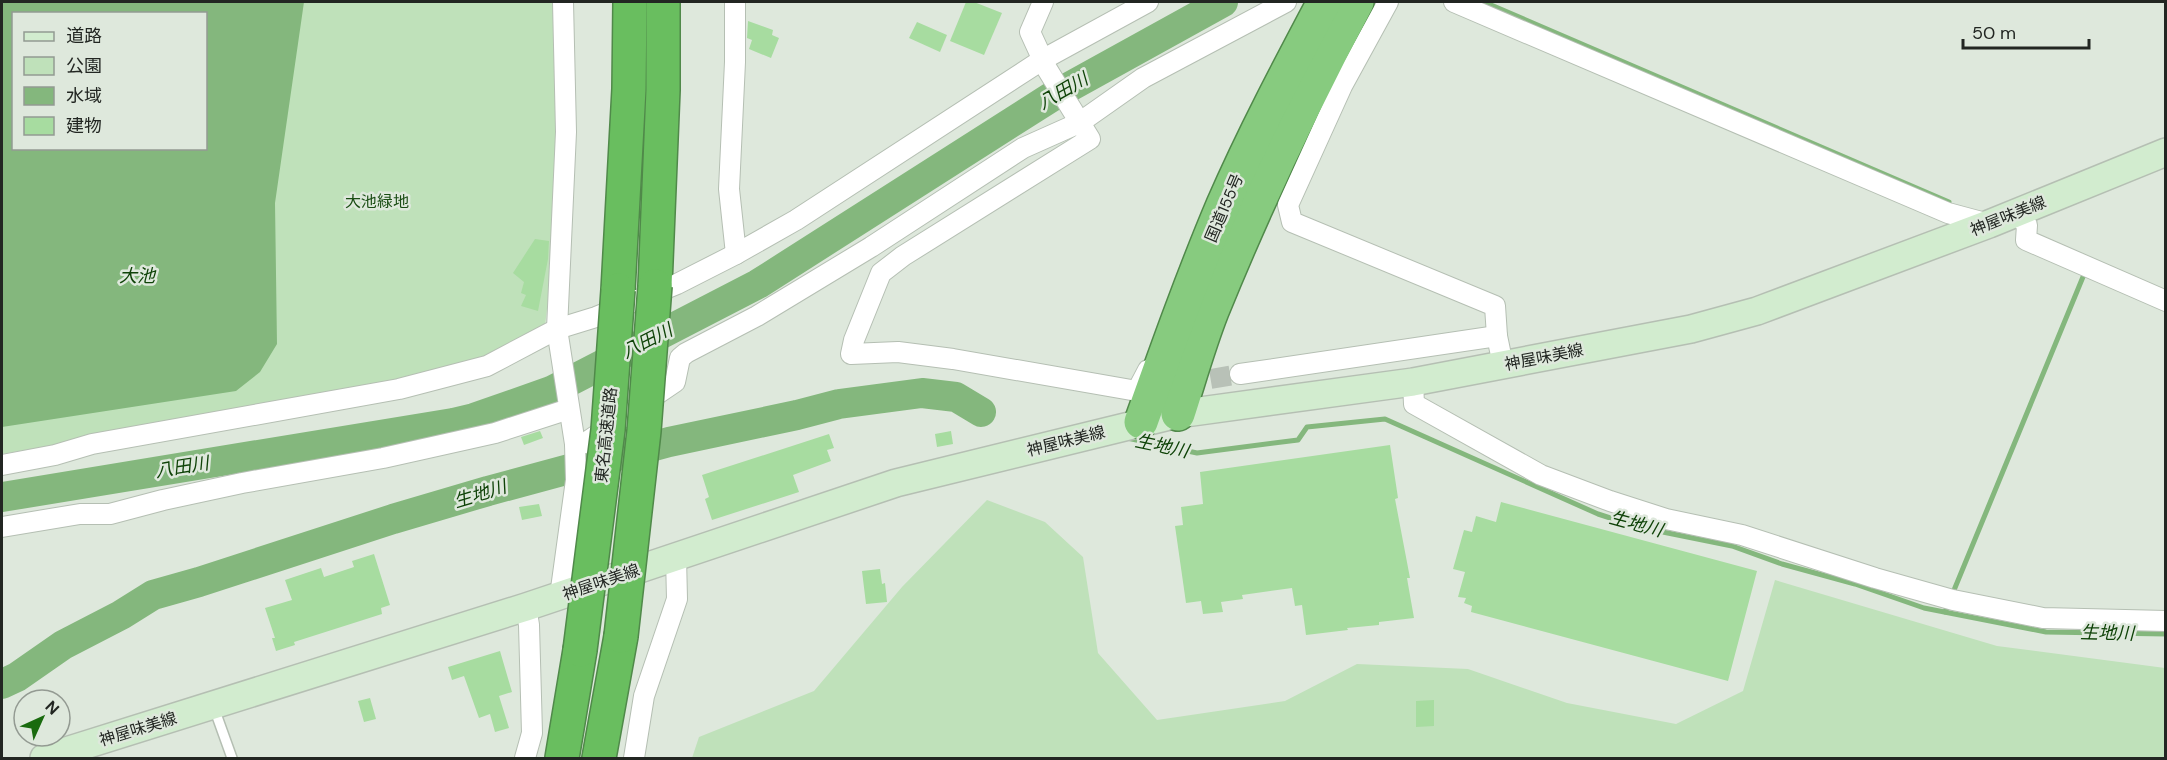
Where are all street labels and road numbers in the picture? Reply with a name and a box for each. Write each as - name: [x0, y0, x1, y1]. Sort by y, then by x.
- street label: 国道155号: [1200, 171, 1248, 245]
- street label: 神屋味美線: [1967, 191, 2049, 241]
- street label: 神屋味美線: [1503, 339, 1585, 375]
- street label: 東名高速道路: [591, 386, 621, 484]
- street label: 神屋味美線: [1025, 421, 1107, 461]
- street label: 神屋味美線: [560, 559, 642, 605]
- street label: 神屋味美線: [97, 707, 179, 751]

